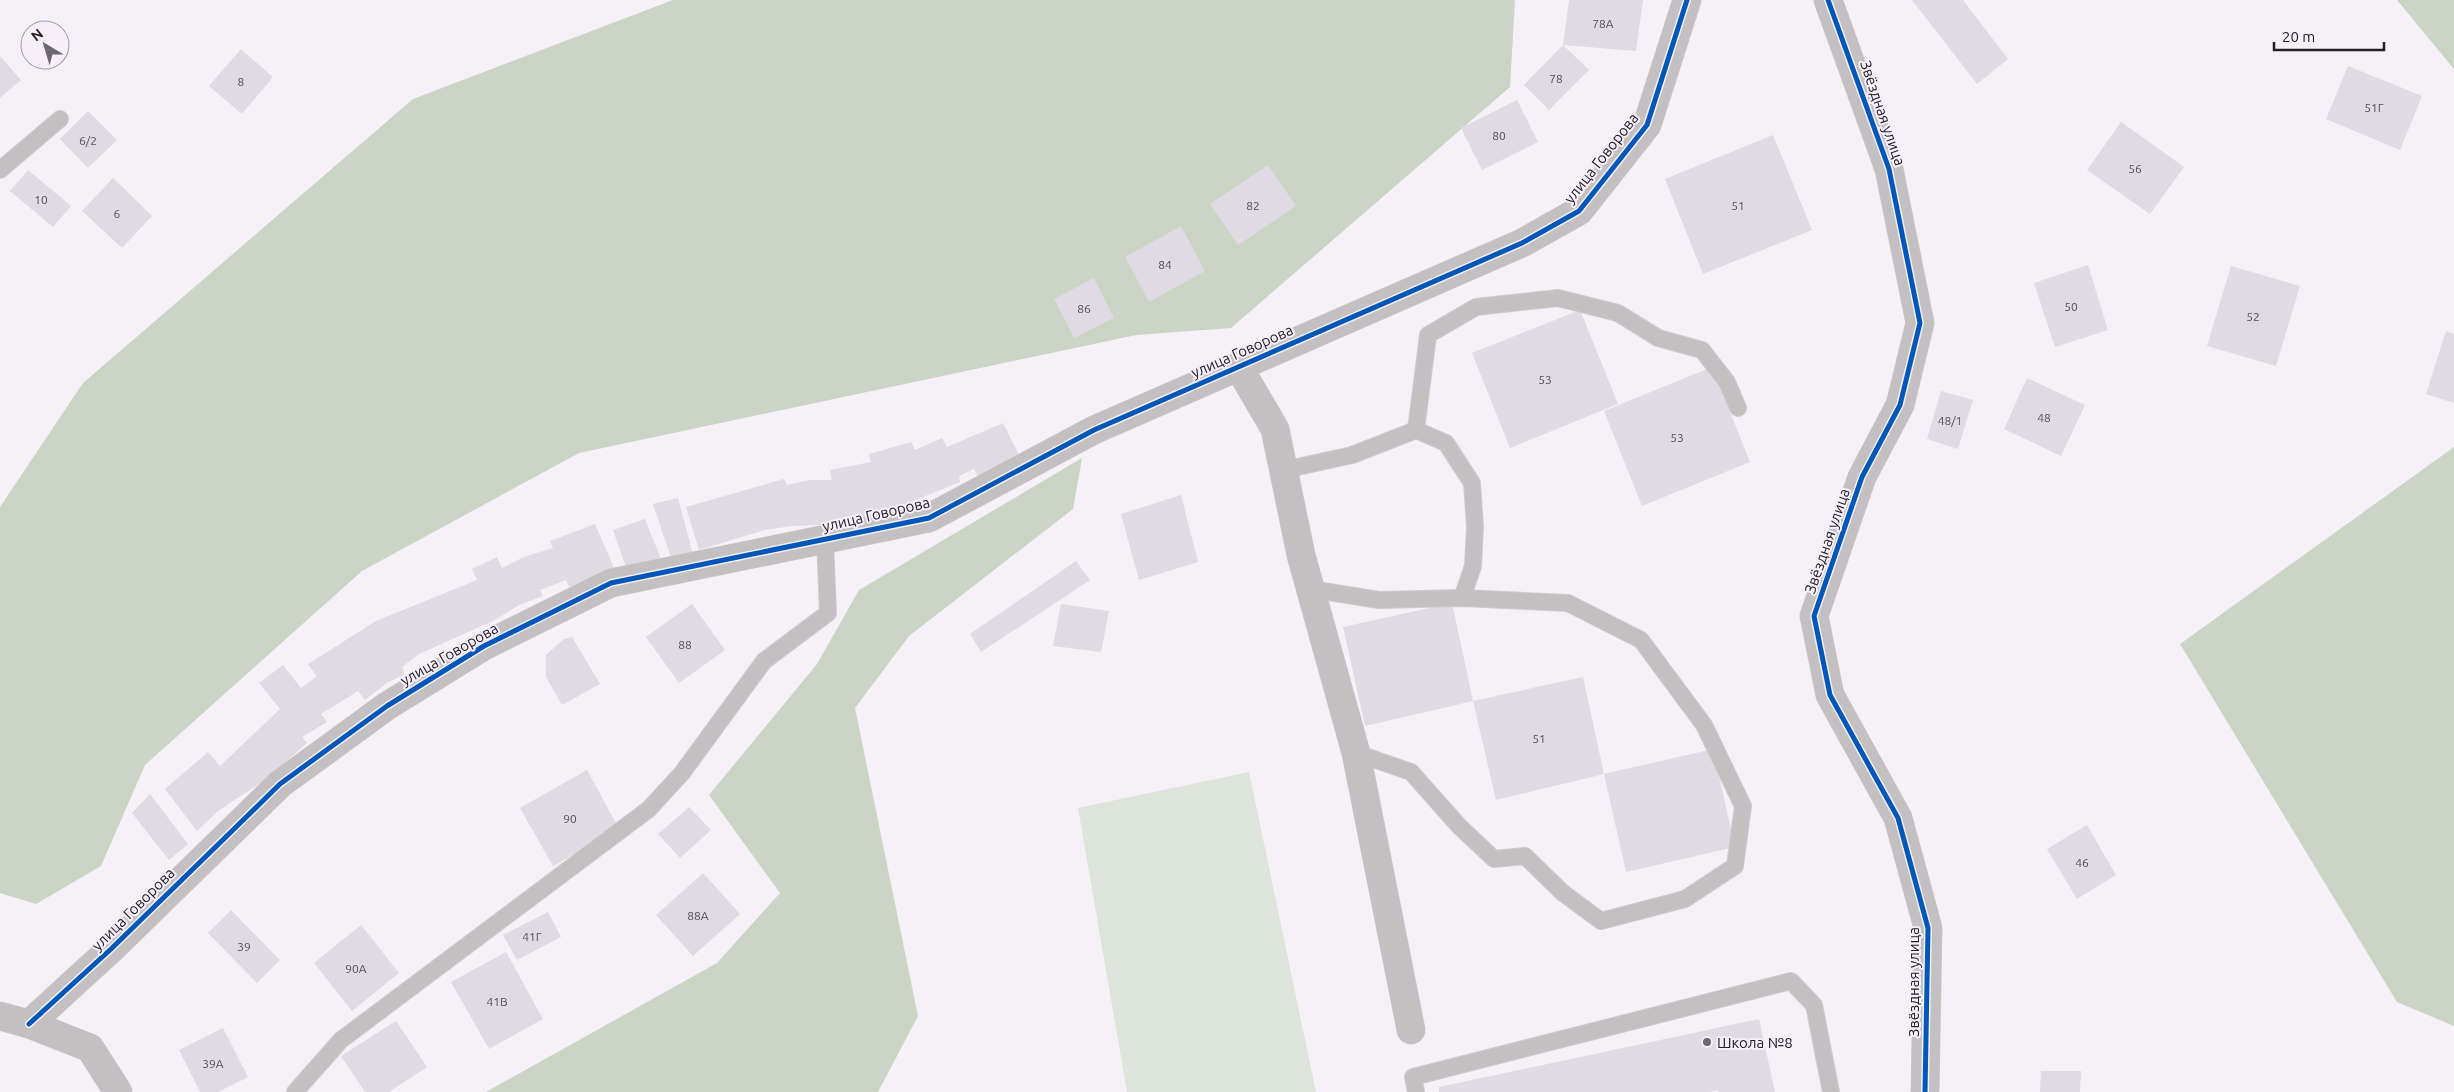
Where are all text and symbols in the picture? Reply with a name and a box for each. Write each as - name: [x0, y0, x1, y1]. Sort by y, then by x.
- house number: 78А: [1592, 17, 1614, 30]
- north arrow: [20, 20, 70, 70]
- scale bar: [2274, 20, 2384, 52]
- text: N: [28, 25, 46, 44]
- text: 20 m: [2282, 28, 2315, 45]
- street label: Звёздная улица: [1857, 58, 1909, 168]
- house number: 78: [1549, 72, 1563, 85]
- house number: 8: [238, 75, 245, 88]
- house number: 51Г: [2364, 101, 2384, 114]
- street label: улица Говорова: [1560, 109, 1642, 207]
- house number: 80: [1492, 129, 1506, 142]
- house number: 6/2: [79, 134, 97, 147]
- house number: 56: [2128, 162, 2142, 175]
- house number: 10: [34, 193, 48, 206]
- house number: 82: [1246, 199, 1260, 212]
- house number: 51: [1731, 199, 1745, 212]
- house number: 6: [114, 207, 121, 220]
- house number: 84: [1158, 258, 1172, 271]
- house number: 50: [2064, 300, 2078, 313]
- house number: 86: [1077, 302, 1091, 315]
- house number: 52: [2246, 310, 2260, 323]
- street label: улица Говорова: [1188, 321, 1296, 381]
- house number: 53: [1538, 373, 1552, 386]
- house number: 48: [2037, 411, 2051, 424]
- house number: 48/1: [1938, 414, 1962, 427]
- house number: 53: [1670, 431, 1684, 444]
- street label: Звёздная улица: [1801, 486, 1853, 596]
- street label: улица Говорова: [821, 493, 931, 535]
- street label: улица Говорова: [397, 619, 501, 689]
- house number: 88: [678, 638, 692, 651]
- house number: 51: [1532, 732, 1546, 745]
- house number: 90: [563, 812, 577, 825]
- house number: 46: [2075, 856, 2089, 869]
- street label: улица Говорова: [88, 864, 178, 954]
- house number: 88А: [687, 909, 709, 922]
- street label: Звёздная улица: [1905, 927, 1922, 1037]
- house number: 41Г: [522, 930, 542, 943]
- house number: 39: [237, 940, 251, 953]
- house number: 90А: [345, 962, 367, 975]
- house number: 41В: [486, 995, 508, 1008]
- place label: Школа №8: [1717, 1034, 1793, 1051]
- marker: Школа №8: [1701, 1036, 1713, 1048]
- house number: 39А: [202, 1057, 224, 1070]

